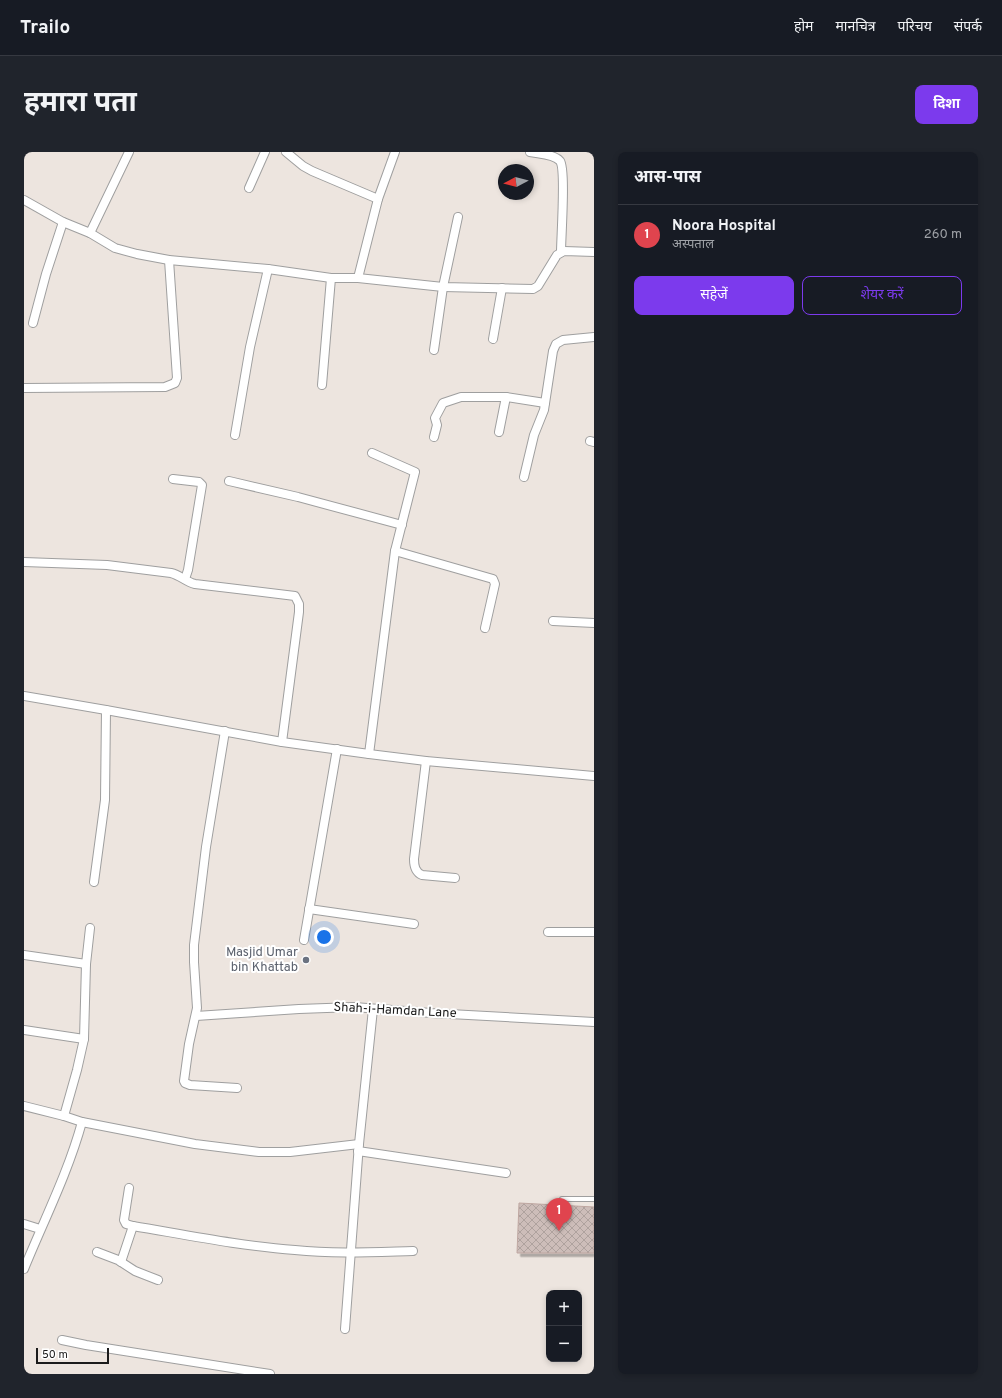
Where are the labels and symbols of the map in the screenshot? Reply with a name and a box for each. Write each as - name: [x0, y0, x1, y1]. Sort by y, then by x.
- north arrow: [498, 164, 534, 200]
- your location: [314, 927, 334, 947]
- place label: Masjid Umar bin Khattab: [226, 945, 298, 976]
- marker: Masjid Umar bin Khattab: [301, 955, 311, 965]
- street label: Shah-i-Hamdan Lane: [333, 1000, 457, 1022]
- pin: 1: [546, 1198, 572, 1231]
- scale bar: [36, 1346, 109, 1365]

